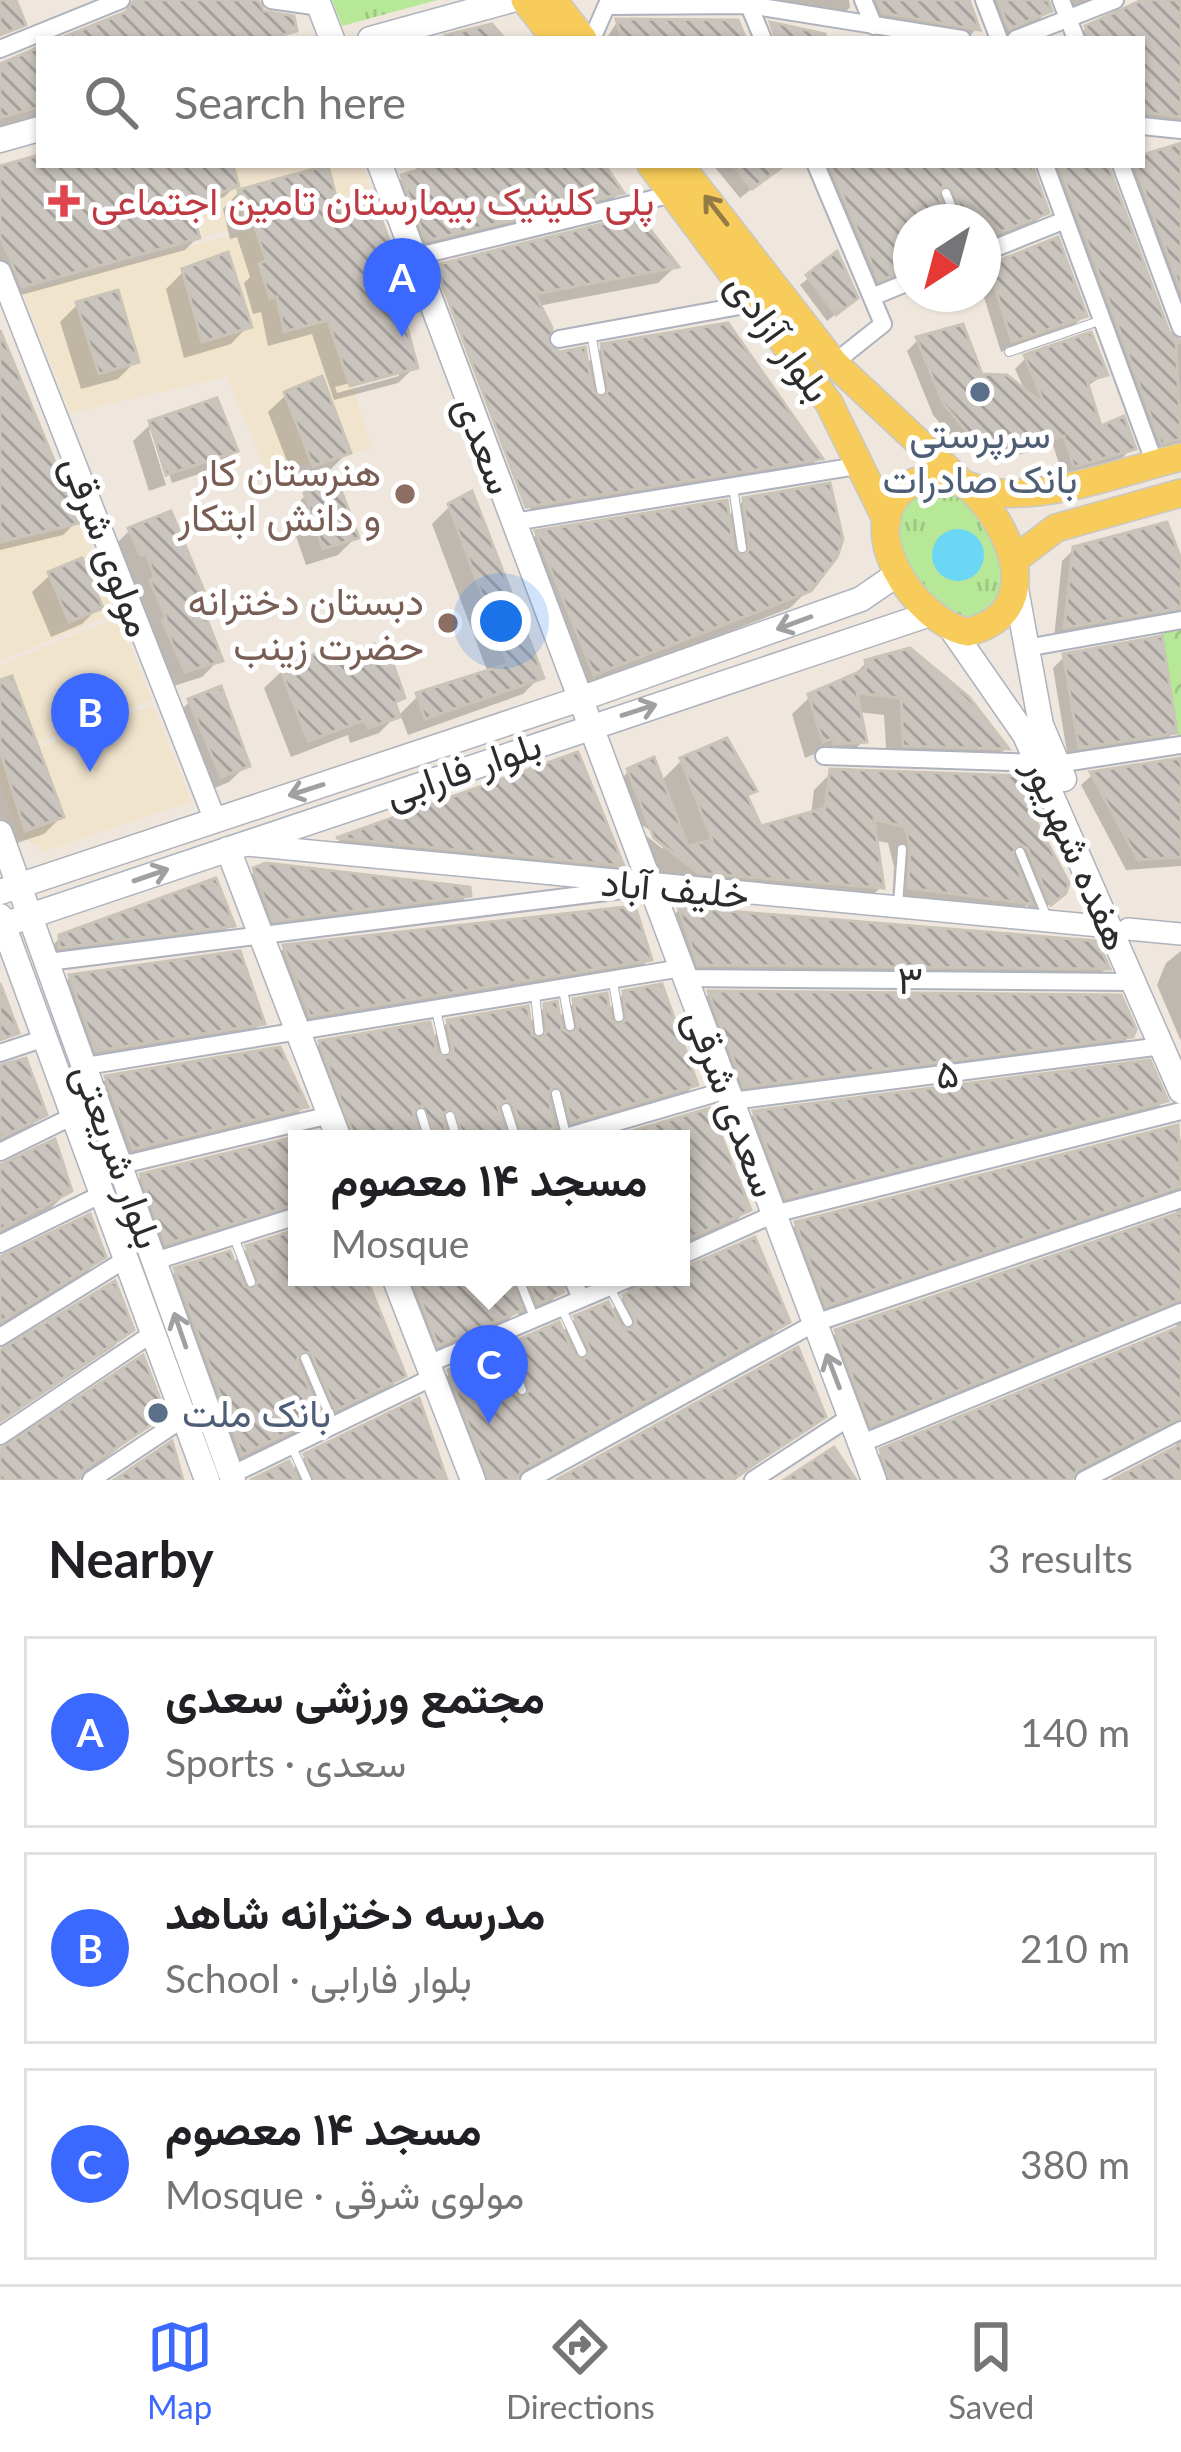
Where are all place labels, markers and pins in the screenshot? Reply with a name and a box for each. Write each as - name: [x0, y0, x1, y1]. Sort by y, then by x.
- place label: پلی کلینیک بیمارستان تامین اجتماعی: [91, 177, 654, 228]
- marker: پلی کلینیک بیمارستان تامین اجتماعی: [48, 185, 80, 217]
- pin: A: [363, 238, 441, 337]
- marker: سرپرستی بانک صادرات: [967, 379, 993, 405]
- place label: سرپرستی بانک صادرات: [883, 410, 1077, 504]
- place label: هنرستان کار و دانش ابتکار: [177, 448, 381, 542]
- marker: هنرستان کار و دانش ابتکار: [392, 481, 418, 507]
- place label: دبستان دخترانه حضرت زینب: [188, 577, 424, 671]
- marker: دبستان دخترانه حضرت زینب: [435, 610, 461, 636]
- pin: B: [51, 673, 129, 772]
- pin: C: [450, 1325, 528, 1424]
- place label: بانک ملت: [182, 1389, 331, 1436]
- marker: بانک ملت: [145, 1400, 171, 1426]

